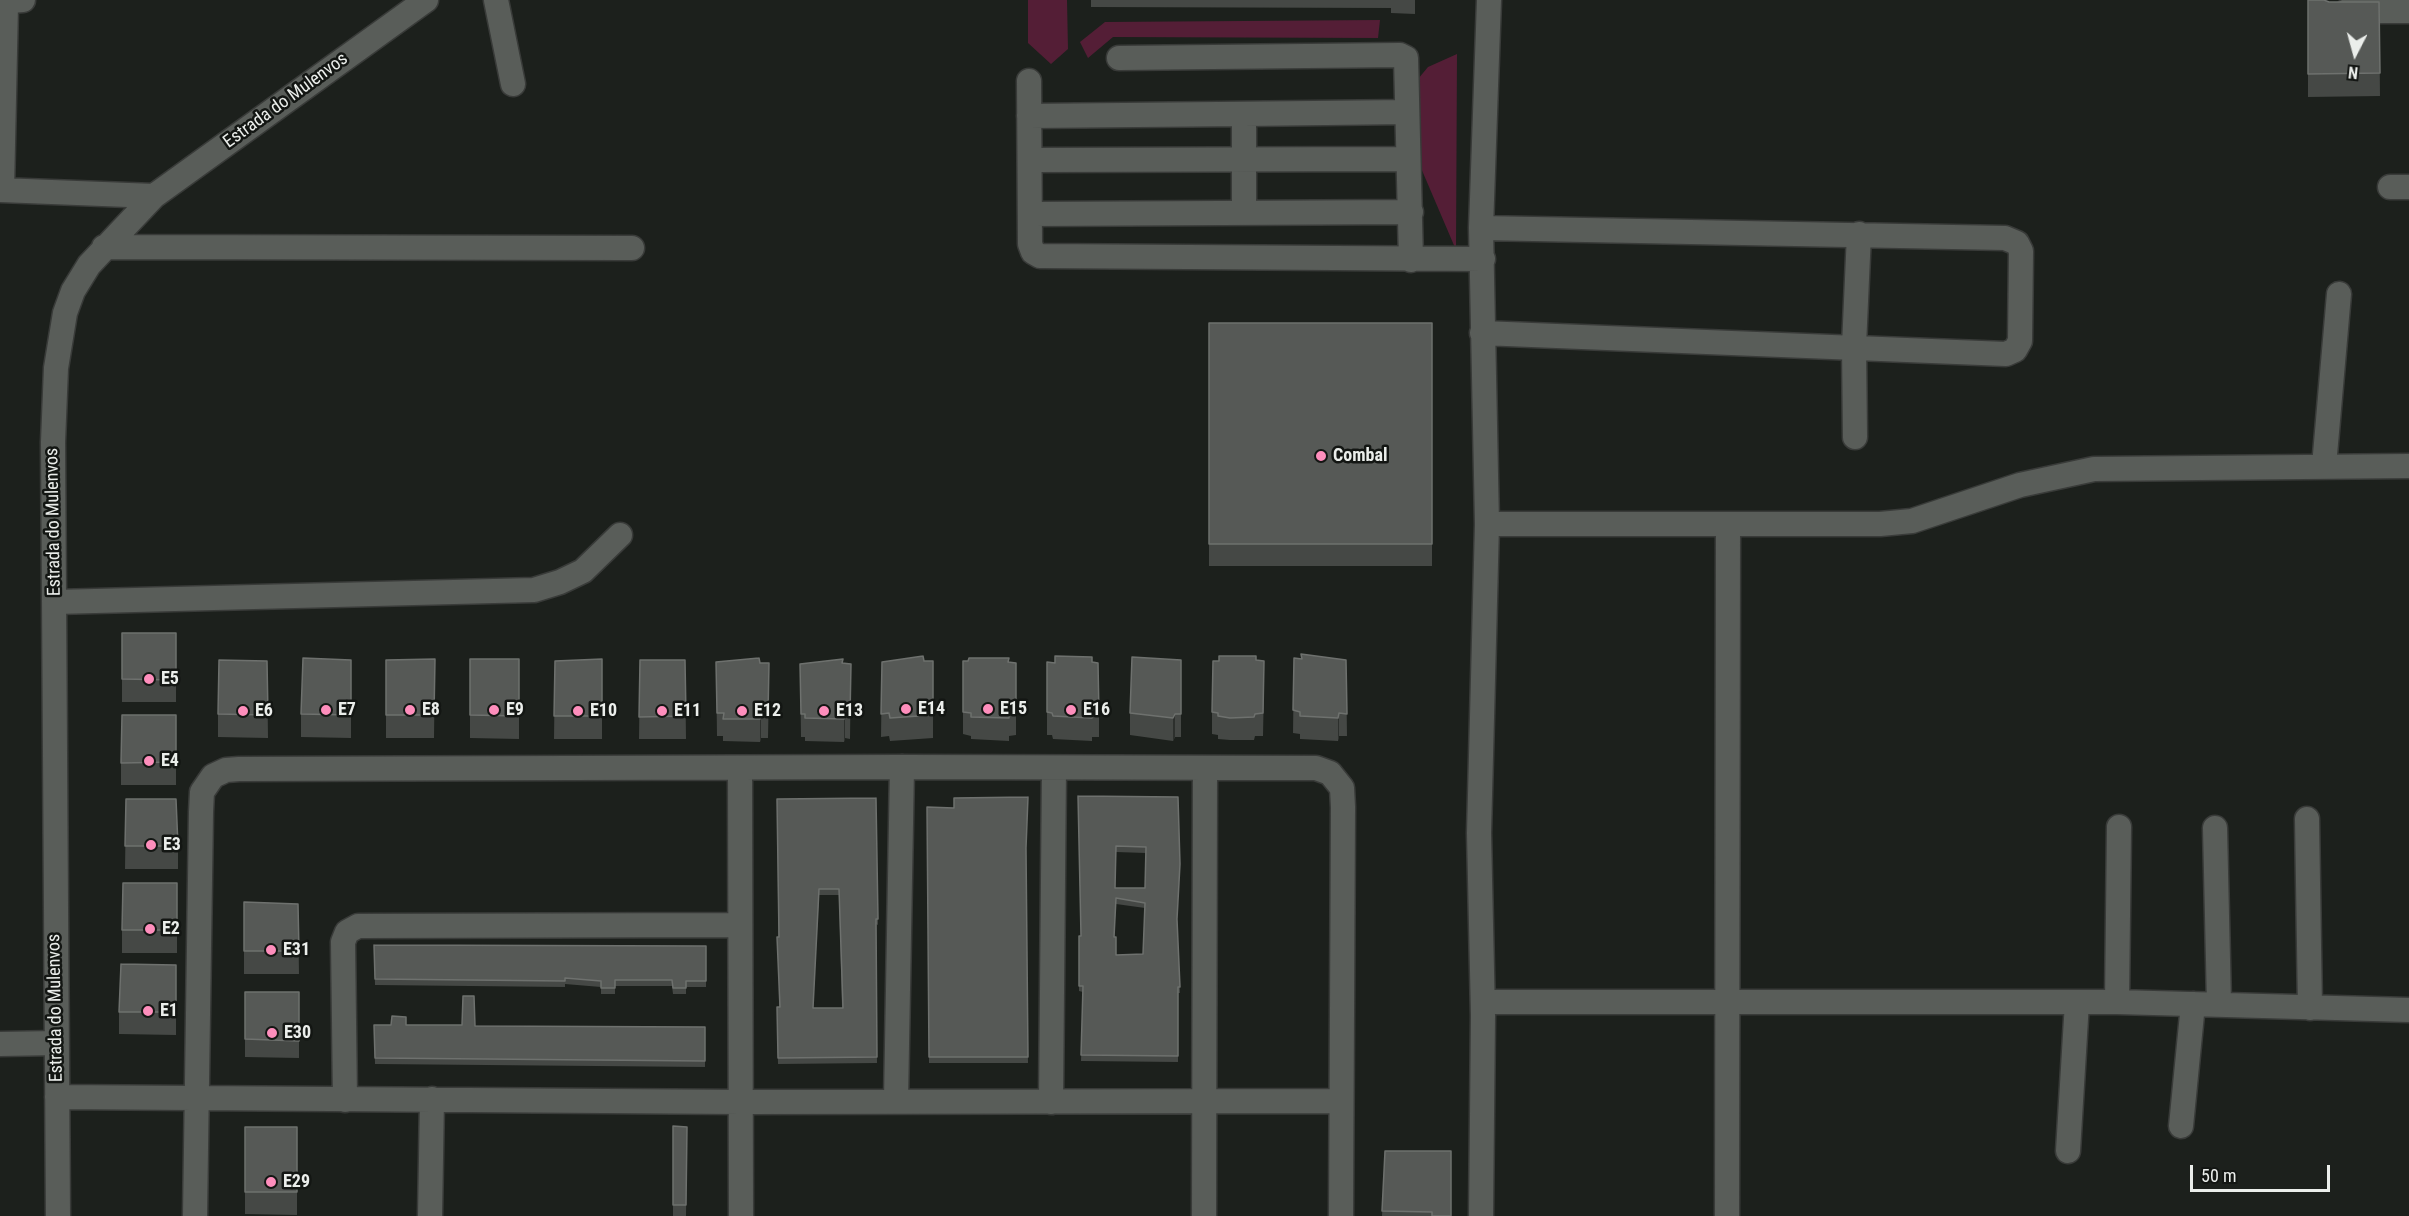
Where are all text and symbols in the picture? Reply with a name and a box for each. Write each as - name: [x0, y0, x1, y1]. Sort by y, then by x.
- north arrow: [2325, 24, 2385, 84]
- street label: Estrada do Mulenvos: [220, 49, 352, 153]
- text: N: [2347, 62, 2359, 82]
- place label: Combal: [1333, 445, 1387, 467]
- street label: Estrada do Mulenvos: [42, 448, 66, 596]
- marker: Combal: [1314, 449, 1328, 463]
- place label: E5: [161, 668, 179, 690]
- marker: E5: [142, 672, 156, 686]
- place label: E14: [918, 698, 945, 720]
- place label: E15: [1000, 698, 1027, 720]
- place label: E7: [338, 699, 356, 721]
- place label: E8: [422, 699, 440, 721]
- place label: E9: [506, 699, 524, 721]
- place label: E16: [1083, 699, 1110, 721]
- place label: E6: [255, 700, 273, 722]
- place label: E10: [590, 700, 617, 722]
- place label: E11: [674, 700, 701, 722]
- place label: E12: [754, 700, 781, 722]
- place label: E13: [836, 700, 863, 722]
- marker: E14: [899, 702, 913, 716]
- marker: E15: [981, 702, 995, 716]
- marker: E7: [319, 703, 333, 717]
- marker: E8: [403, 703, 417, 717]
- marker: E9: [487, 703, 501, 717]
- marker: E16: [1064, 703, 1078, 717]
- marker: E6: [236, 704, 250, 718]
- marker: E10: [571, 704, 585, 718]
- marker: E11: [655, 704, 669, 718]
- marker: E12: [735, 704, 749, 718]
- marker: E13: [817, 704, 831, 718]
- place label: E4: [161, 750, 179, 772]
- marker: E4: [142, 754, 156, 768]
- place label: E3: [163, 834, 181, 856]
- marker: E3: [144, 838, 158, 852]
- place label: E2: [162, 918, 180, 940]
- marker: E2: [143, 922, 157, 936]
- street label: Estrada do Mulenvos: [44, 934, 68, 1082]
- place label: E31: [283, 939, 310, 961]
- marker: E31: [264, 943, 278, 957]
- place label: E1: [160, 1000, 178, 1022]
- marker: E1: [141, 1004, 155, 1018]
- place label: E30: [284, 1022, 311, 1044]
- marker: E30: [265, 1026, 279, 1040]
- scale bar: [2193, 1153, 2332, 1191]
- text: 50 m: [2201, 1165, 2236, 1186]
- place label: E29: [283, 1171, 310, 1193]
- marker: E29: [264, 1175, 278, 1189]

